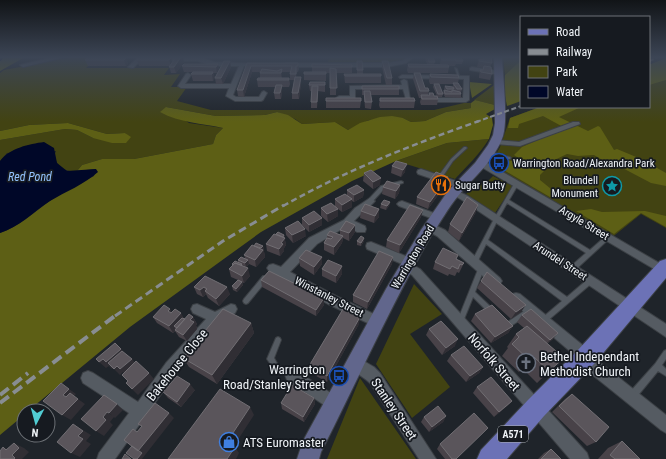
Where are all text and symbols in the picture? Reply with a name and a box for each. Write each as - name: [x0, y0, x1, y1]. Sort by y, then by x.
- legend: [520, 16, 650, 108]
- text: Road: [556, 25, 580, 39]
- text: Railway: [556, 45, 592, 59]
- text: Park: [556, 65, 578, 79]
- text: Water: [556, 85, 584, 99]
- bus stop icon: Warrington Road/Alexandra Park: [488, 152, 510, 174]
- place label: Warrington Road/Alexandra Park: [513, 157, 655, 170]
- water label: Red Pond: [8, 170, 52, 184]
- restaurant icon: Sugar Butty: [430, 174, 452, 196]
- place label: Blundell Monument: [552, 174, 598, 200]
- place icon: Blundell Monument: [601, 175, 623, 197]
- place label: Sugar Butty: [455, 179, 505, 192]
- street label: Argyle Street: [557, 203, 611, 243]
- street label: Warrington Road: [389, 223, 437, 291]
- street label: Arundel Street: [531, 239, 589, 283]
- street label: Winstanley Street: [292, 274, 366, 320]
- street label: Bakehouse Close: [143, 326, 211, 404]
- street label: Norfolk Street: [465, 330, 523, 394]
- place label: Bethel Independant Methodist Church: [540, 349, 639, 379]
- church icon: Bethel Independant Methodist Church: [515, 352, 537, 374]
- place label: Warrington Road/Stanley Street: [223, 362, 325, 392]
- bus stop icon: Warrington Road/Stanley Street: [328, 365, 350, 387]
- street label: Stanley Street: [368, 375, 420, 443]
- north arrow: [16, 403, 56, 443]
- text: N: [31, 426, 39, 439]
- road number: A571: [498, 426, 528, 442]
- shop icon: ATS Euromaster: [218, 431, 240, 453]
- place label: ATS Euromaster: [243, 435, 325, 450]

